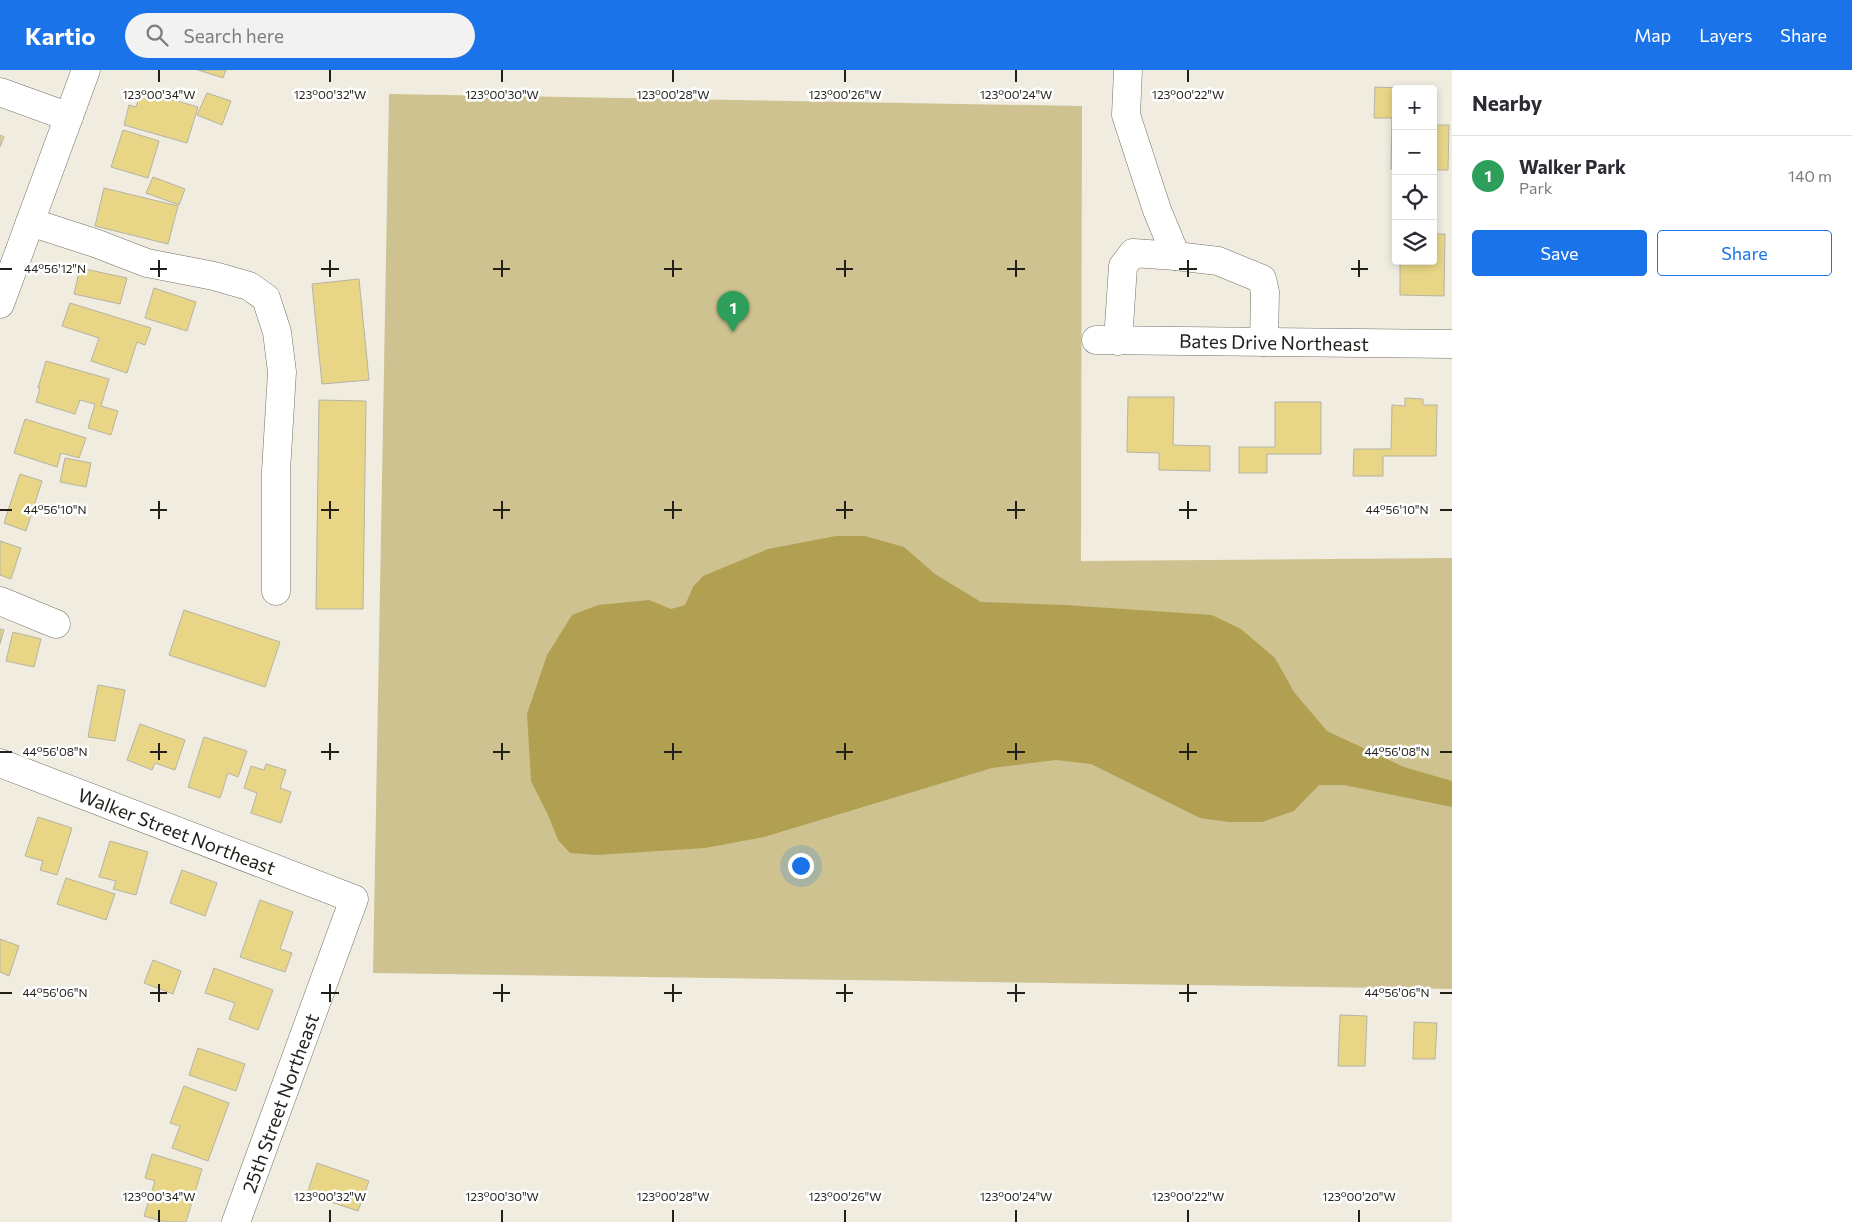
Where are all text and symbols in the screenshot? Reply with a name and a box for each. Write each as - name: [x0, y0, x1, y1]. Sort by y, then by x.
- search box: [125, 13, 475, 58]
- text: Kartio: [25, 21, 95, 50]
- icon: search: [143, 21, 171, 49]
- text: Search here: [183, 24, 284, 47]
- text: Map: [1634, 24, 1671, 46]
- text: Layers: [1699, 24, 1752, 46]
- text: Share: [1780, 24, 1827, 46]
- map controls: [1392, 85, 1437, 265]
- button: +: [1392, 85, 1437, 130]
- text: 123°00'34"W: [122, 87, 196, 101]
- text: 123°00'32"W: [294, 87, 366, 101]
- text: 123°00'30"W: [465, 87, 539, 101]
- text: 123°00'28"W: [637, 87, 709, 101]
- text: 123°00'26"W: [809, 87, 881, 101]
- text: 123°00'24"W: [980, 87, 1052, 101]
- text: 123°00'22"W: [1152, 87, 1224, 101]
- text: Nearby: [1472, 90, 1542, 115]
- button: −: [1392, 130, 1437, 175]
- text: Walker Park: [1519, 155, 1626, 178]
- text: 1: [1484, 166, 1492, 185]
- text: 140 m: [1788, 166, 1832, 185]
- button: locate: [1392, 175, 1437, 220]
- text: Park: [1519, 178, 1552, 197]
- button: layers: [1392, 220, 1437, 265]
- button: Save: [1472, 230, 1647, 276]
- button: Share: [1657, 230, 1832, 276]
- text: 44°56'12"N: [24, 261, 86, 275]
- pin: 1: [717, 291, 749, 332]
- street label: Bates Drive Northeast: [1179, 329, 1369, 355]
- text: 44°56'10"N: [23, 502, 87, 516]
- text: 44°56'10"N: [1365, 502, 1429, 516]
- text: 44°56'08"N: [22, 744, 88, 758]
- text: 44°56'08"N: [1364, 744, 1430, 758]
- street label: Walker Street Northeast: [75, 783, 279, 879]
- your location: [788, 853, 814, 879]
- text: 44°56'06"N: [22, 985, 88, 999]
- text: 44°56'06"N: [1364, 985, 1430, 999]
- street label: 25th Street Northeast: [237, 1010, 323, 1196]
- text: 123°00'34"W: [122, 1189, 196, 1203]
- text: 123°00'32"W: [294, 1189, 366, 1203]
- text: 123°00'30"W: [465, 1189, 539, 1203]
- text: 123°00'28"W: [637, 1189, 709, 1203]
- text: 123°00'26"W: [809, 1189, 881, 1203]
- text: 123°00'24"W: [980, 1189, 1052, 1203]
- text: 123°00'22"W: [1152, 1189, 1224, 1203]
- text: 123°00'20"W: [1322, 1189, 1396, 1203]

